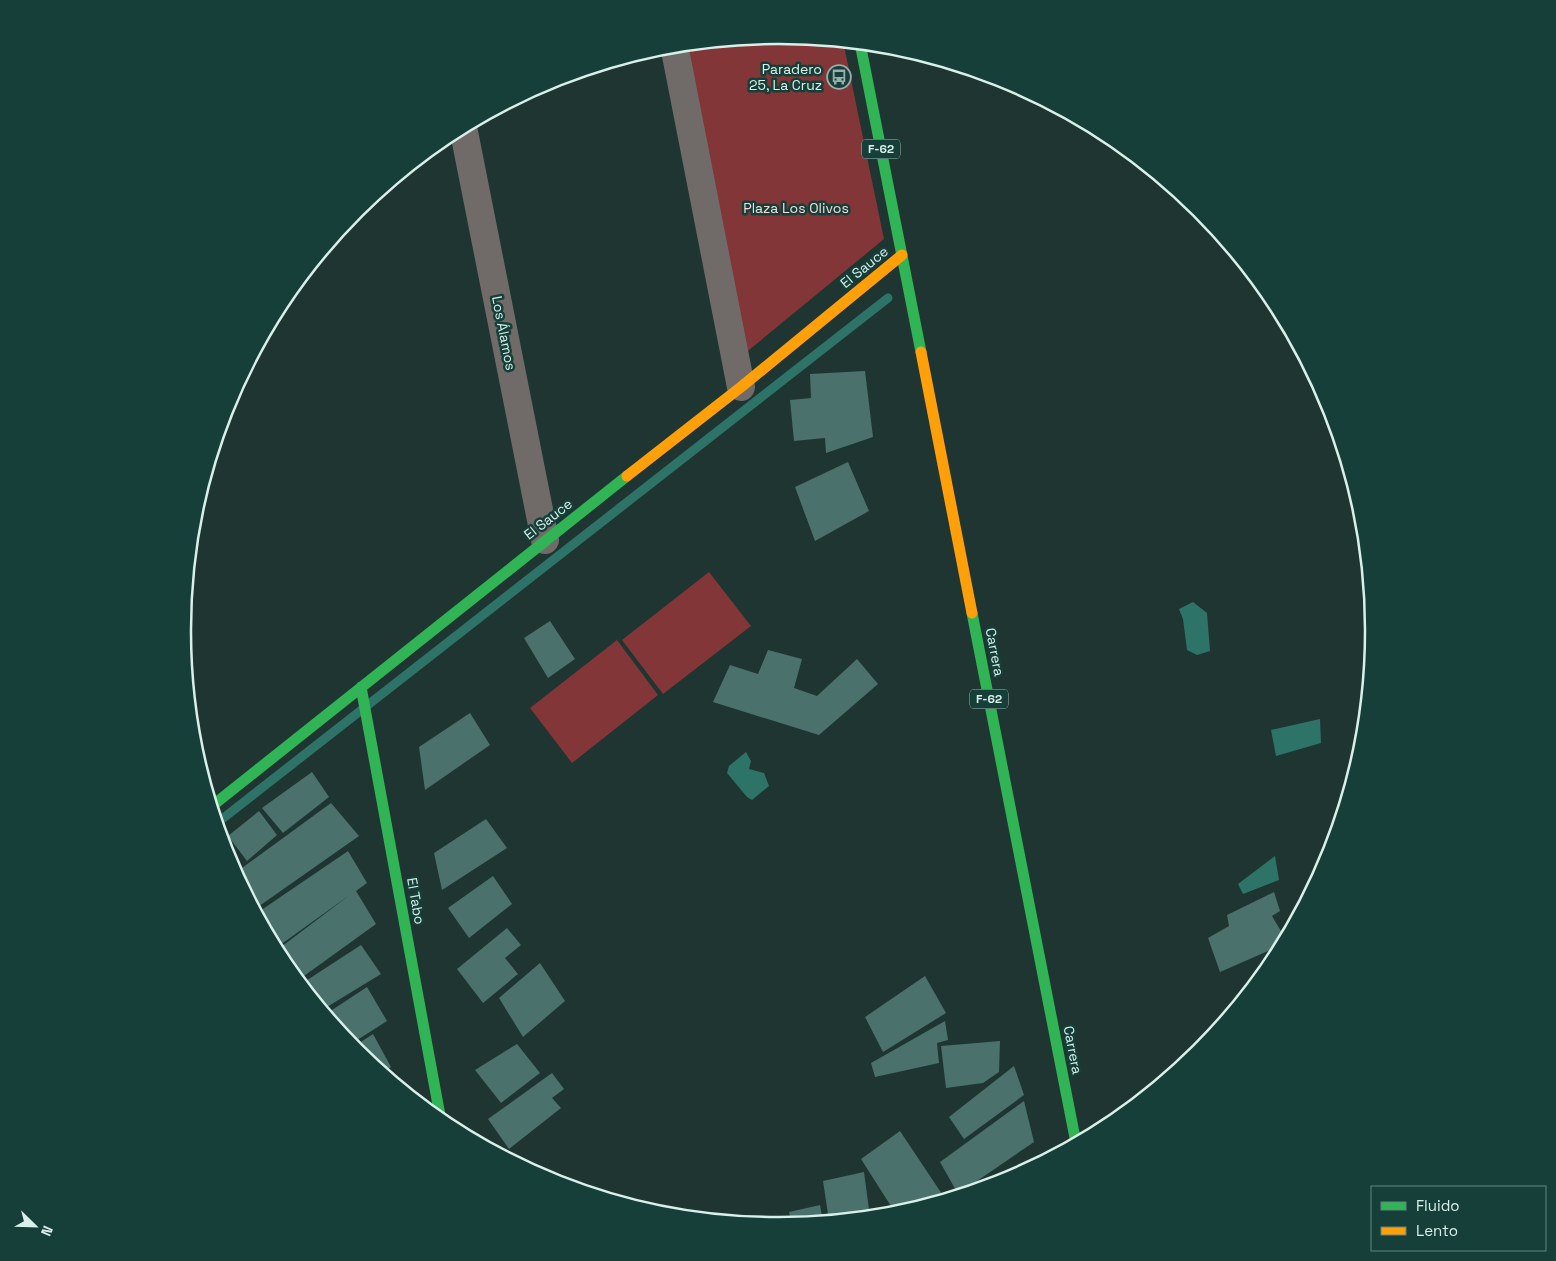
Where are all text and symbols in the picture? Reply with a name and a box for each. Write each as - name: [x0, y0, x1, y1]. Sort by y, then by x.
- place label: Paradero 25, La Cruz: [749, 60, 822, 94]
- bus stop icon: Paradero 25, La Cruz: [826, 64, 852, 90]
- road number: F-62: [862, 140, 900, 158]
- park label: Plaza Los Olivos: [743, 199, 849, 217]
- street label: El Sauce: [836, 242, 892, 292]
- street label: Los Álamos: [488, 294, 520, 372]
- street label: El Sauce: [520, 494, 576, 544]
- street label: Carrera: [982, 626, 1008, 678]
- road number: F-62: [970, 690, 1008, 709]
- street label: El Tabo: [403, 876, 429, 926]
- street label: Carrera: [1060, 1024, 1086, 1076]
- legend: [1371, 1186, 1546, 1251]
- text: Fluido: [1416, 1196, 1460, 1215]
- north arrow: [10, 1201, 60, 1251]
- text: Lento: [1416, 1221, 1458, 1240]
- text: N: [37, 1223, 57, 1239]

